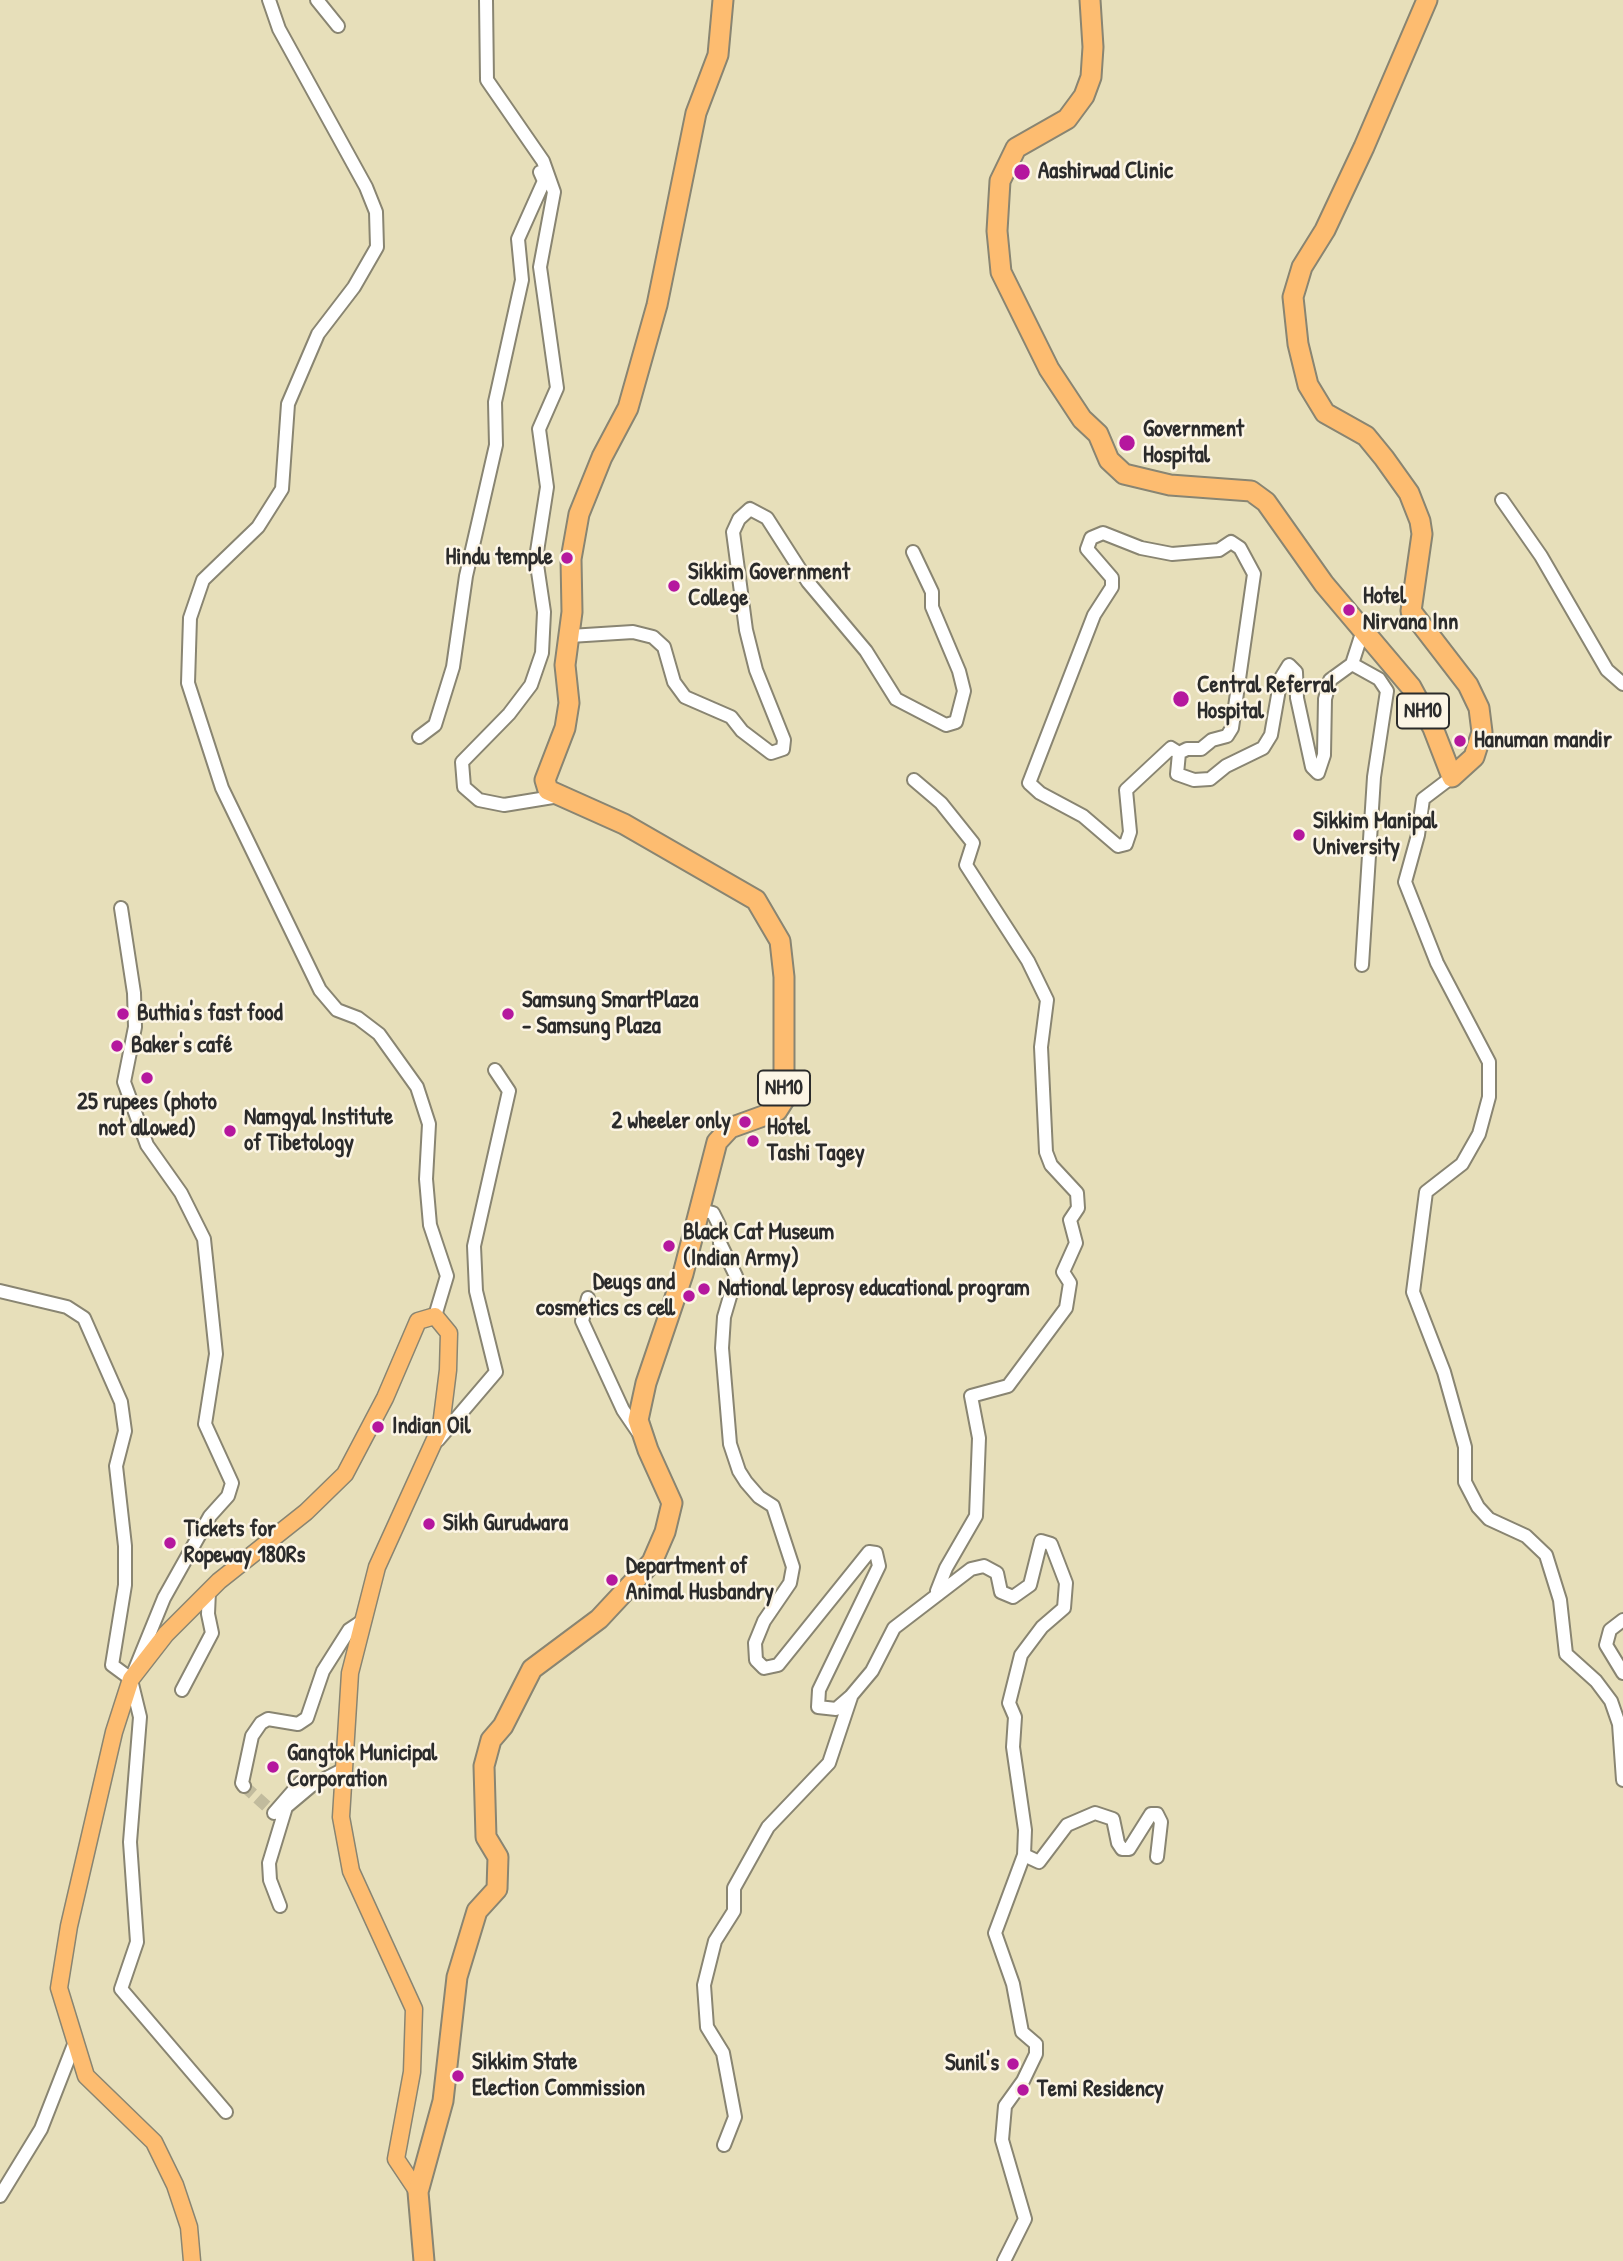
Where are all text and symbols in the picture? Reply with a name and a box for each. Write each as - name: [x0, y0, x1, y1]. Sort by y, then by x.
- place label: Aashirwad Clinic: [1038, 158, 1173, 186]
- marker: Aashirwad Clinic: [1012, 162, 1032, 182]
- place label: Government Hospital: [1143, 416, 1244, 470]
- marker: Government Hospital: [1117, 433, 1137, 453]
- place label: Hindu temple: [445, 544, 553, 572]
- marker: Hindu temple: [559, 550, 575, 566]
- place label: Sikkim Government College: [688, 559, 850, 613]
- marker: Sikkim Government College: [666, 578, 682, 594]
- place label: Hotel Nirvana Inn: [1363, 583, 1458, 637]
- marker: Hotel Nirvana Inn: [1341, 602, 1357, 618]
- place label: Central Referral Hospital: [1197, 672, 1336, 726]
- marker: Central Referral Hospital: [1171, 689, 1191, 709]
- road number: NH10: [1397, 694, 1449, 728]
- place label: Hanuman mandir: [1474, 727, 1612, 755]
- marker: Hanuman mandir: [1452, 733, 1468, 749]
- place label: Sikkim Manipal University: [1313, 808, 1437, 862]
- marker: Sikkim Manipal University: [1291, 827, 1307, 843]
- place label: Samsung SmartPlaza - Samsung Plaza: [522, 987, 698, 1041]
- place label: Buthia's fast food: [137, 1000, 283, 1028]
- marker: Buthia's fast food: [115, 1006, 131, 1022]
- marker: Samsung SmartPlaza - Samsung Plaza: [500, 1006, 516, 1022]
- place label: Baker's café: [131, 1032, 232, 1060]
- marker: Baker's café: [109, 1038, 125, 1054]
- marker: 25 rupees (photo not allowed): [139, 1070, 155, 1086]
- road number: NH10: [758, 1070, 810, 1106]
- place label: 25 rupees (photo not allowed): [77, 1089, 217, 1143]
- place label: Namgyal Institute of Tibetology: [244, 1104, 393, 1158]
- place label: 2 wheeler only: [611, 1108, 731, 1136]
- marker: 2 wheeler only: [737, 1114, 753, 1130]
- place label: Hotel Tashi Tagey: [767, 1114, 865, 1168]
- marker: Namgyal Institute of Tibetology: [222, 1123, 238, 1139]
- marker: Hotel Tashi Tagey: [745, 1133, 761, 1149]
- place label: Black Cat Museum (Indian Army): [683, 1219, 834, 1273]
- marker: Black Cat Museum (Indian Army): [661, 1238, 677, 1254]
- place label: Deugs and cosmetics cs cell: [536, 1269, 675, 1323]
- place label: National leprosy educational program: [718, 1275, 1030, 1303]
- marker: National leprosy educational program: [696, 1281, 712, 1297]
- marker: Deugs and cosmetics cs cell: [681, 1288, 697, 1304]
- place label: Indian Oil: [392, 1413, 471, 1441]
- marker: Indian Oil: [370, 1419, 386, 1435]
- place label: Sikh Gurudwara: [443, 1510, 568, 1538]
- place label: Tickets for Ropeway 180Rs: [184, 1516, 305, 1570]
- marker: Sikh Gurudwara: [421, 1516, 437, 1532]
- marker: Tickets for Ropeway 180Rs: [162, 1535, 178, 1551]
- place label: Department of Animal Husbandry: [626, 1553, 774, 1607]
- marker: Department of Animal Husbandry: [604, 1572, 620, 1588]
- place label: Gangtok Municipal Corporation: [287, 1740, 437, 1794]
- marker: Gangtok Municipal Corporation: [265, 1759, 281, 1775]
- place label: Sikkim State Election Commission: [472, 2049, 645, 2103]
- place label: Sunil's: [945, 2050, 999, 2078]
- marker: Sunil's: [1005, 2056, 1021, 2072]
- marker: Sikkim State Election Commission: [450, 2068, 466, 2084]
- place label: Temi Residency: [1037, 2076, 1164, 2104]
- marker: Temi Residency: [1015, 2082, 1031, 2098]

